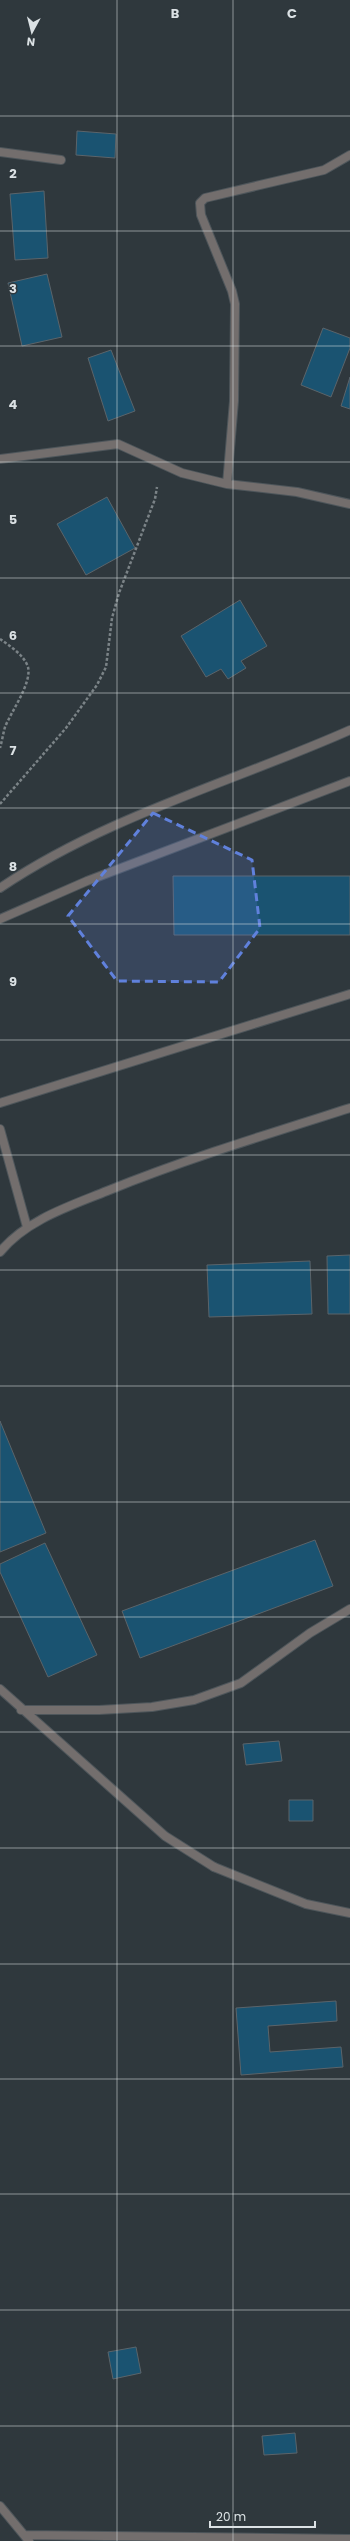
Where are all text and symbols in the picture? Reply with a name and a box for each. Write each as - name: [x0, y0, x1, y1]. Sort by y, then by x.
- text: B: [171, 4, 180, 23]
- text: C: [287, 4, 297, 23]
- north arrow: [12, 12, 52, 52]
- text: N: [26, 33, 36, 50]
- text: 2: [9, 164, 17, 183]
- text: 3: [9, 279, 17, 298]
- text: 4: [9, 395, 18, 414]
- text: 5: [9, 510, 17, 529]
- text: 6: [9, 626, 17, 645]
- text: 7: [10, 741, 17, 760]
- text: 8: [9, 857, 17, 876]
- text: 9: [9, 972, 17, 991]
- scale bar: [210, 2503, 315, 2529]
- text: 20 m: [216, 2508, 246, 2525]

